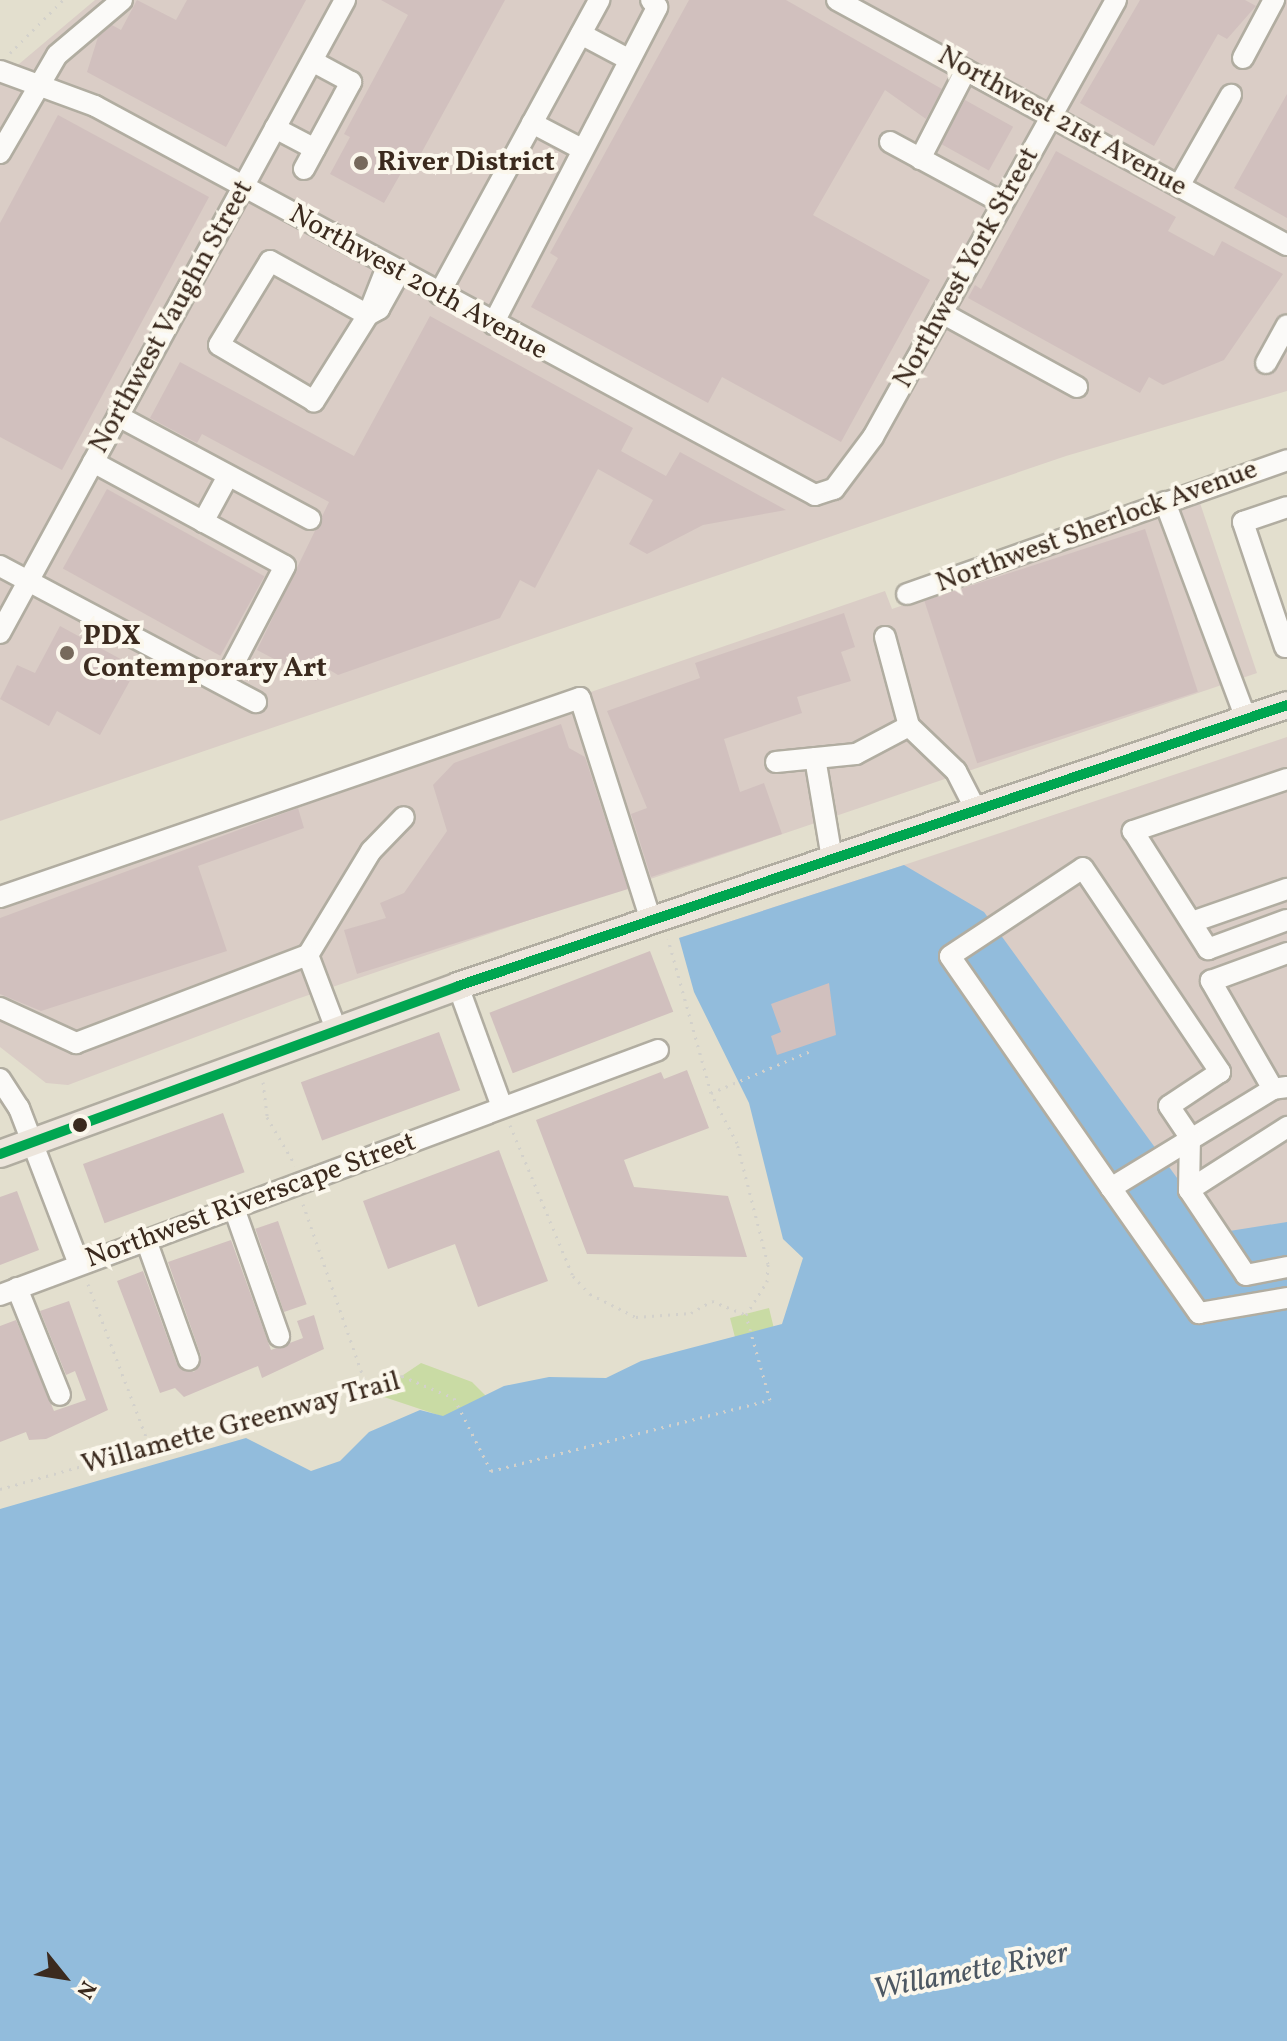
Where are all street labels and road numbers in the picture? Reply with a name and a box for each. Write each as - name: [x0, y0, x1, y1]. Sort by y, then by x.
- street label: Northwest 21st Avenue: [932, 39, 1192, 205]
- street label: Northwest York Street: [887, 141, 1047, 395]
- street label: Northwest Vaughn Street: [83, 174, 261, 460]
- street label: Northwest 20th Avenue: [283, 198, 553, 368]
- street label: Northwest Sherlock Avenue: [932, 453, 1262, 601]
- street label: Northwest Riverscape Street: [81, 1126, 421, 1276]
- street label: Willamette Greenway Trail: [77, 1365, 405, 1483]

